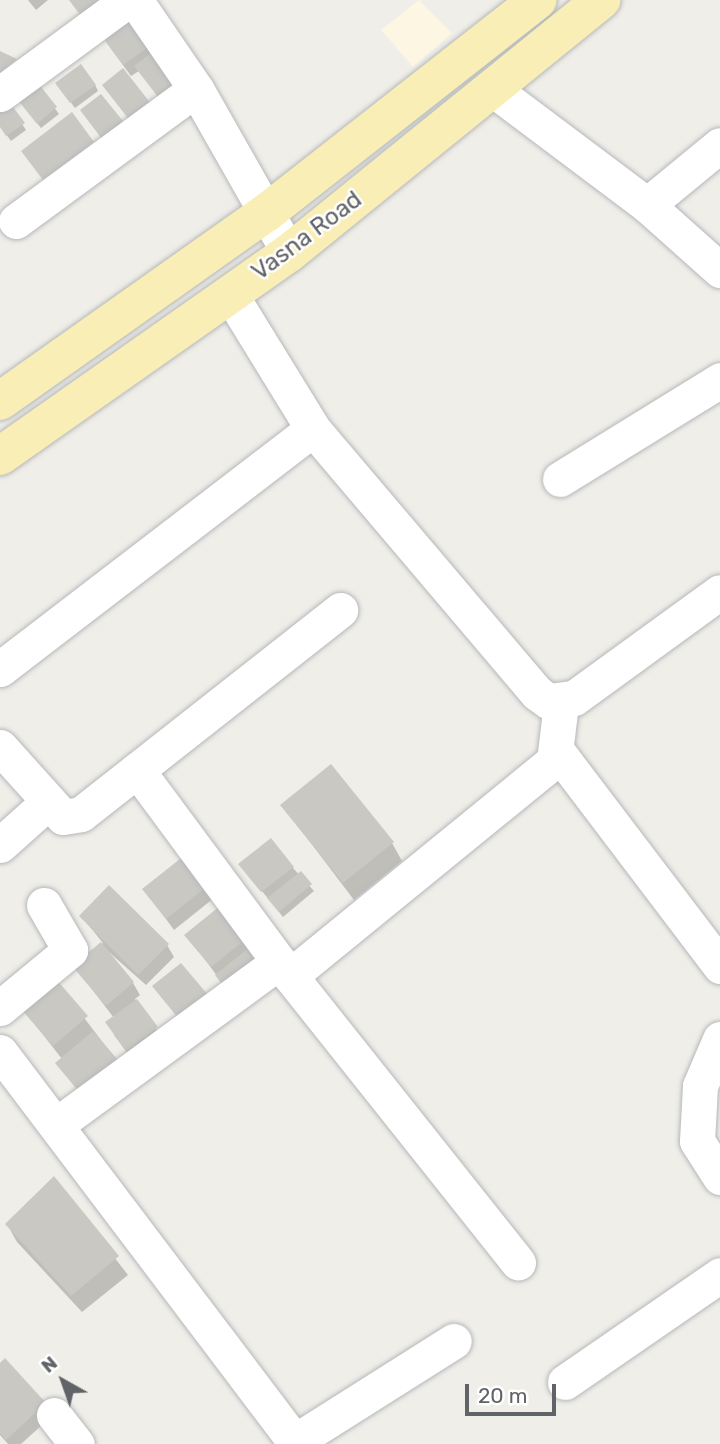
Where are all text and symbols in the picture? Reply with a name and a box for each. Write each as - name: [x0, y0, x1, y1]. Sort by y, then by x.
- street label: Vasna Road: [246, 185, 368, 287]
- north arrow: [28, 1346, 98, 1416]
- text: N: [37, 1351, 62, 1378]
- scale bar: [468, 1370, 559, 1414]
- text: 20 m: [478, 1383, 527, 1408]

